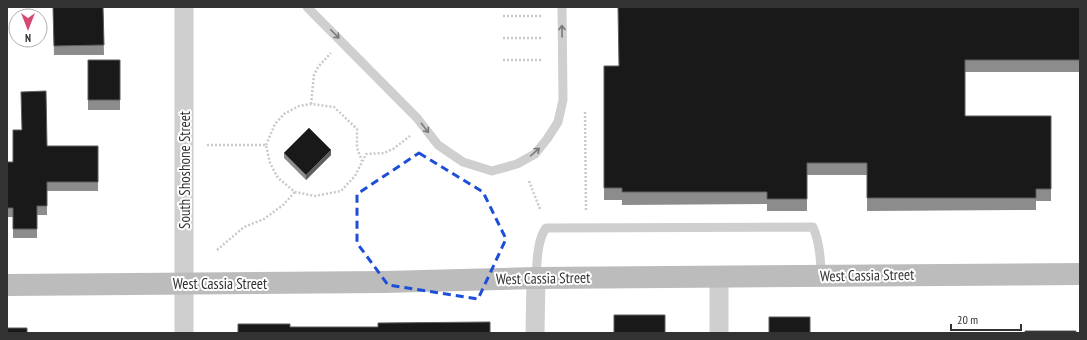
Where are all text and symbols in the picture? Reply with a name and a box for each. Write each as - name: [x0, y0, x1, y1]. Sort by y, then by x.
- north arrow: [8, 8, 48, 48]
- one-way arrow: [559, 25, 566, 38]
- one-way arrow: [329, 29, 339, 39]
- text: N: [25, 31, 31, 45]
- street label: South Shoshone Street: [175, 111, 194, 229]
- one-way arrow: [420, 122, 429, 133]
- one-way arrow: [530, 148, 540, 157]
- street label: West Cassia Street: [820, 265, 914, 285]
- street label: West Cassia Street: [496, 268, 590, 288]
- street label: West Cassia Street: [173, 274, 267, 293]
- scale bar: [951, 306, 1021, 332]
- text: 20 m: [957, 312, 978, 327]

